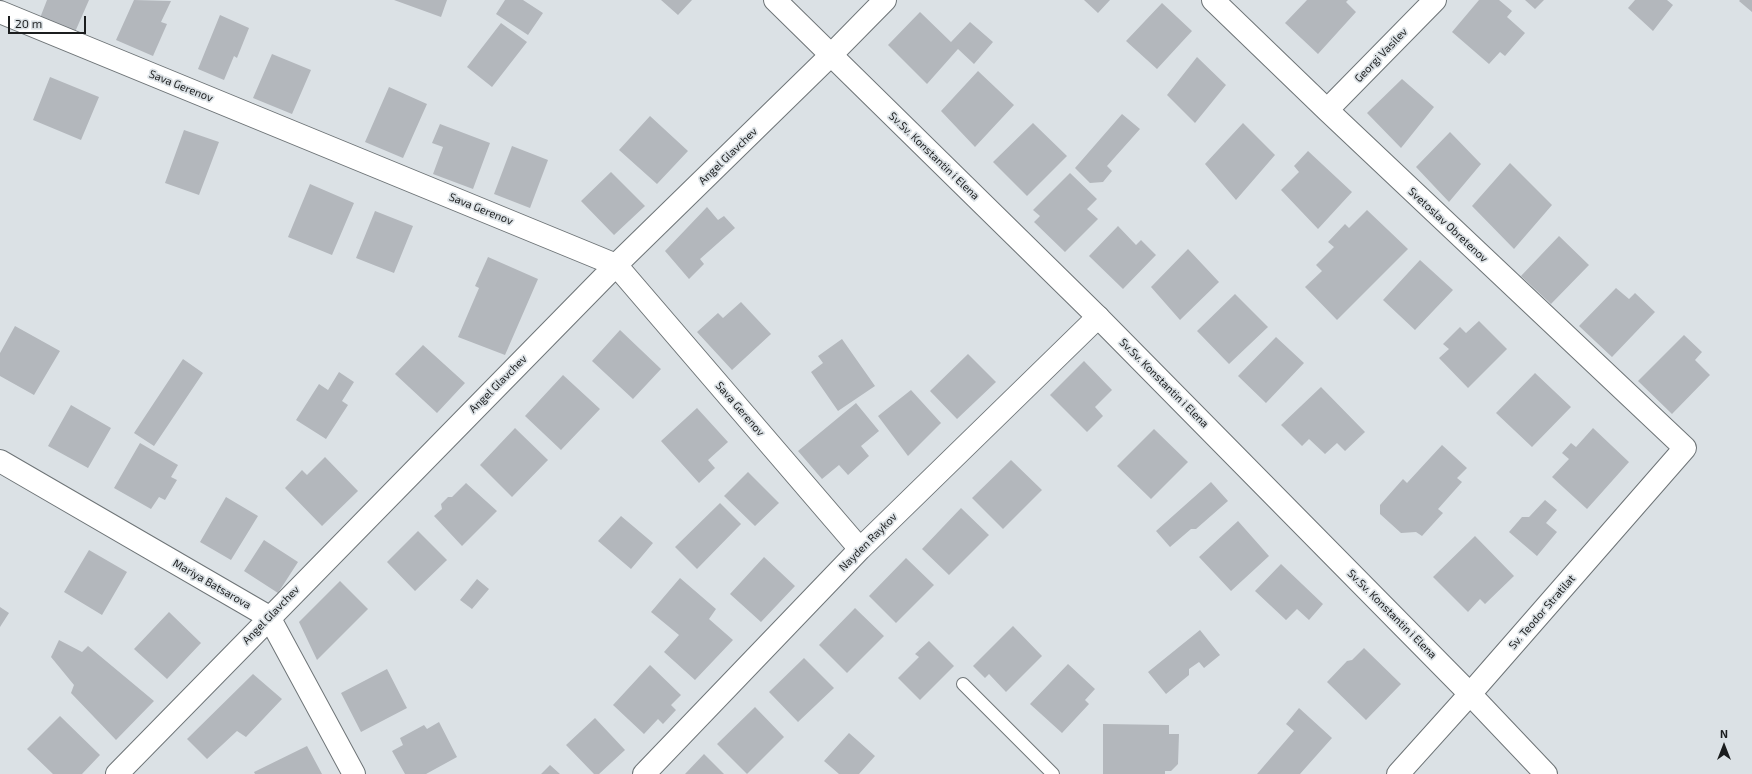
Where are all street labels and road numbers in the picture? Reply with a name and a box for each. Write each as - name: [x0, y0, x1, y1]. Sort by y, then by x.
- street label: Georgi Vasilev: [1352, 25, 1410, 85]
- street label: Sava Gerenov: [147, 67, 215, 105]
- street label: Sv.Sv. Konstantin i Elena: [886, 109, 982, 203]
- street label: Angel Glavchev: [696, 125, 760, 187]
- street label: Svetoslav Obretenov: [1406, 185, 1490, 265]
- street label: Sava Gerenov: [447, 190, 515, 228]
- street label: Sv.Sv. Konstantin i Elena: [1117, 336, 1211, 430]
- street label: Angel Glavchev: [466, 352, 530, 416]
- street label: Sava Gerenov: [713, 379, 767, 439]
- street label: Nayden Raykov: [836, 510, 900, 574]
- street label: Mariya Batsarova: [171, 556, 253, 612]
- street label: Sv.Sv. Konstantin i Elena: [1345, 567, 1439, 661]
- street label: Sv. Teodor Stratilat: [1506, 572, 1578, 652]
- street label: Angel Glavchev: [240, 583, 302, 647]

